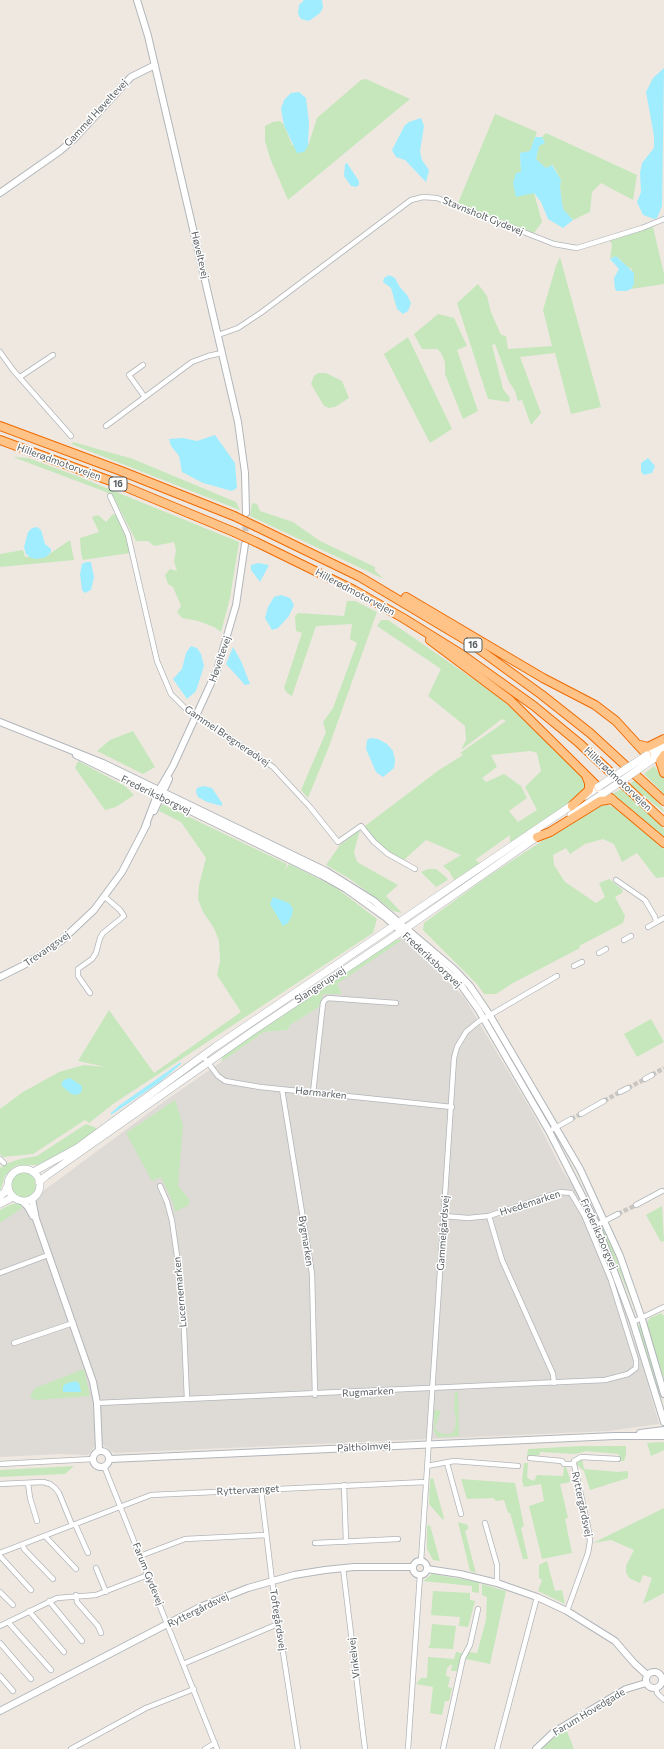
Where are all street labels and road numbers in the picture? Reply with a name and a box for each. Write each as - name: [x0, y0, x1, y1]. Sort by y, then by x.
- street label: Gammel Høveltevej: [62, 77, 130, 149]
- street label: Stavnsholt Gydevej: [441, 194, 525, 238]
- street label: Høveltevej: [189, 230, 211, 280]
- street label: Hillerødmotorvejen: [15, 441, 103, 483]
- road number: 16: [109, 477, 127, 491]
- street label: Hillerødmotorvejen: [313, 566, 397, 618]
- street label: Høveltevej: [207, 634, 233, 684]
- road number: 16: [464, 638, 482, 652]
- street label: Gammel Bregnerødvej: [182, 703, 272, 769]
- street label: Hillerødmotorvejen: [582, 744, 654, 814]
- street label: Frederiksborgvej: [119, 773, 193, 817]
- street label: Trevangsvej: [22, 929, 72, 969]
- street label: Frederiksborgvej: [400, 930, 464, 990]
- street label: Slangerupvej: [292, 964, 348, 1006]
- street label: Hørmarken: [295, 1084, 347, 1102]
- street label: Hvedemarken: [498, 1188, 562, 1218]
- street label: Gammelgårdsvej: [434, 1195, 452, 1271]
- street label: Frederiksborgvej: [578, 1197, 620, 1271]
- street label: Bygmarken: [296, 1215, 316, 1267]
- street label: Lucernemarken: [171, 1256, 189, 1328]
- street label: Rugmarken: [342, 1385, 394, 1399]
- street label: Paltholmvej: [337, 1440, 391, 1454]
- street label: Ryttergårdsvej: [569, 1470, 595, 1538]
- street label: Ryttervænget: [216, 1482, 280, 1498]
- street label: Farum Gydevej: [130, 1541, 166, 1607]
- street label: Toftegårdsvej: [267, 1588, 289, 1652]
- street label: Ryttergårdsvej: [165, 1590, 231, 1630]
- street label: Vinkelvej: [346, 1637, 362, 1679]
- street label: Farum Hovedgade: [551, 1686, 627, 1738]

